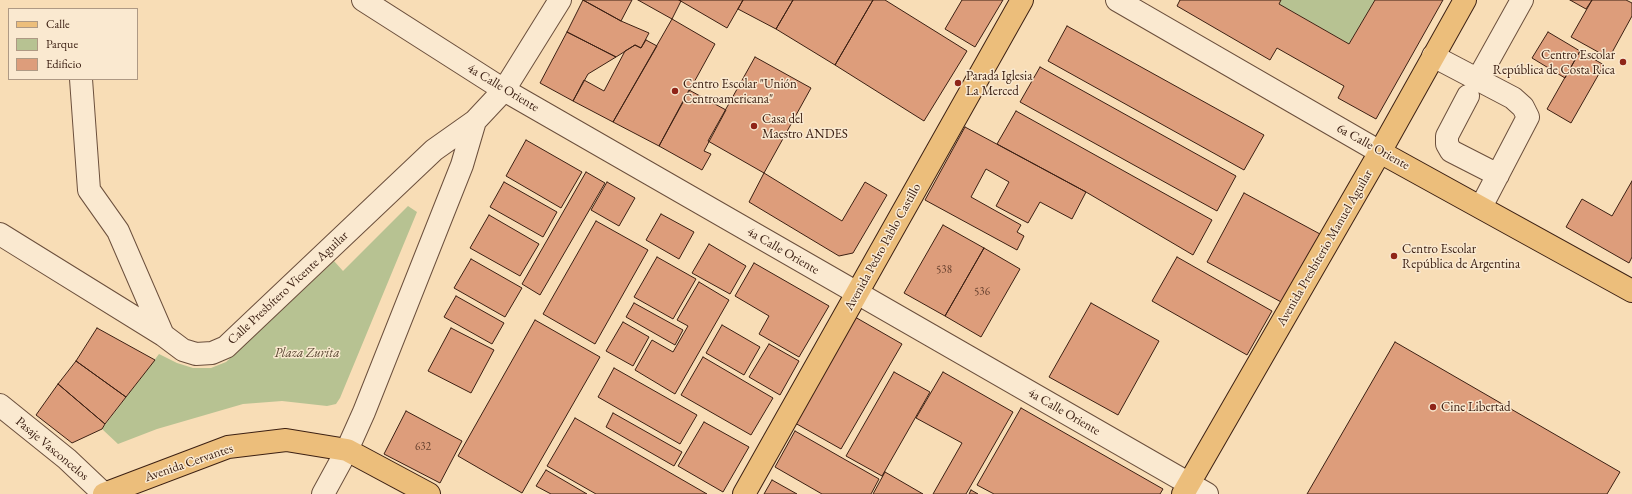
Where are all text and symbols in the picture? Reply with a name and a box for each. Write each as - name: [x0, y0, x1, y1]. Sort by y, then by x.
- legend: [8, 8, 138, 80]
- text: Calle: [46, 16, 70, 32]
- text: Parque: [46, 36, 78, 52]
- place label: Centro Escolar República de Costa Rica: [1493, 47, 1615, 78]
- text: Edificio: [46, 56, 81, 72]
- marker: Centro Escolar República de Costa Rica: [1618, 57, 1628, 67]
- street label: 4a Calle Oriente: [464, 60, 542, 116]
- place label: Parada Iglesia La Merced: [966, 68, 1032, 99]
- place label: Centro Escolar "Unión Centroamericana": [683, 76, 797, 107]
- marker: Parada Iglesia La Merced: [953, 78, 963, 88]
- marker: Centro Escolar "Unión Centroamericana": [670, 86, 680, 96]
- place label: Casa del Maestro ANDES: [762, 111, 848, 142]
- marker: Casa del Maestro ANDES: [749, 121, 759, 131]
- street label: 6a Calle Oriente: [1334, 121, 1412, 173]
- street label: Avenida Presbíterio Manuel Aguilar: [1274, 167, 1376, 329]
- street label: Avenida Pedro Pablo Castillo: [841, 181, 925, 313]
- street label: 4a Calle Oriente: [744, 224, 822, 278]
- street label: Calle Presbítero Vicente Aguilar: [224, 228, 352, 348]
- place label: Centro Escolar República de Argentina: [1402, 241, 1520, 272]
- marker: Centro Escolar República de Argentina: [1389, 251, 1399, 261]
- house number: 538: [936, 263, 952, 277]
- house number: 536: [974, 285, 990, 299]
- park label: Plaza Zurita: [274, 345, 340, 361]
- street label: 4a Calle Oriente: [1025, 385, 1103, 439]
- place label: Cine Libertad: [1441, 399, 1511, 415]
- marker: Cine Libertad: [1428, 402, 1438, 412]
- street label: Pasaje Vasconcelos: [12, 414, 92, 484]
- house number: 632: [415, 440, 431, 454]
- street label: Avenida Cervantes: [143, 441, 235, 485]

